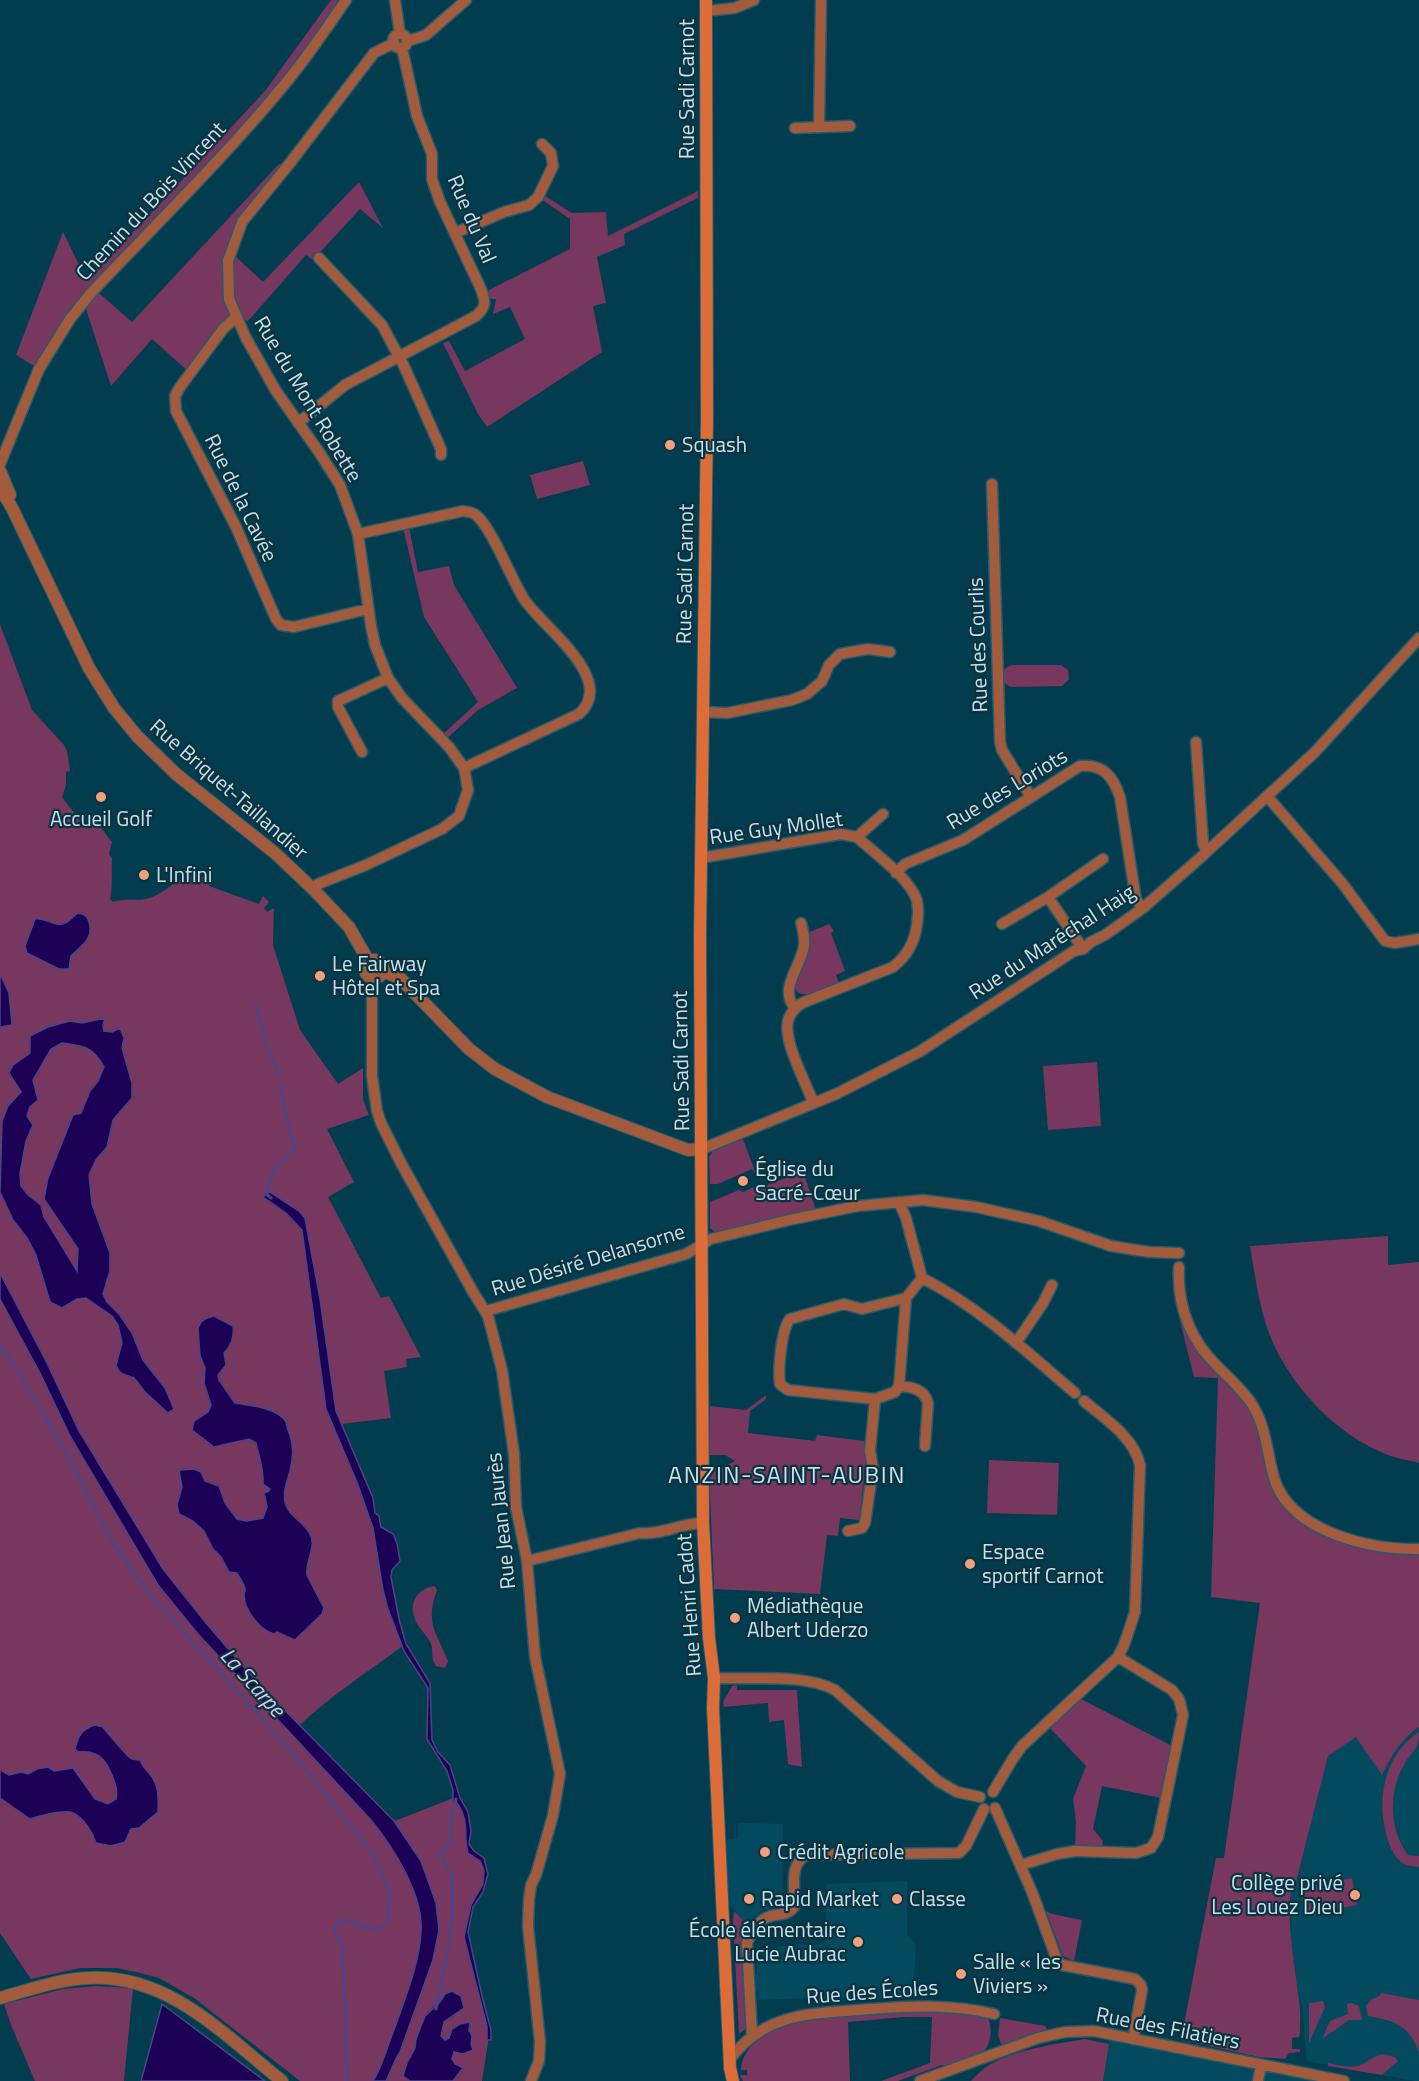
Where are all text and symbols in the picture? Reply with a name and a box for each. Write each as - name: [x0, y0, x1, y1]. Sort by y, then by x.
- street label: Rue Sadi Carnot: [670, 18, 702, 159]
- street label: Chemin du Bois Vincent: [68, 113, 233, 287]
- street label: Rue du Val: [440, 169, 506, 268]
- street label: Rue du Mont Robette: [247, 309, 371, 488]
- street label: Rue de la Cavée: [197, 428, 287, 567]
- place label: Squash: [682, 428, 747, 460]
- marker: Squash: [663, 438, 677, 452]
- street label: Rue Sadi Carnot: [667, 503, 701, 644]
- street label: Rue des Courlis: [959, 577, 995, 713]
- street label: Rue Briquet-Taillandier: [143, 710, 316, 866]
- street label: Rue des Loriots: [940, 739, 1073, 837]
- marker: Accueil Golf: [94, 790, 108, 804]
- place label: Accueil Golf: [50, 802, 152, 834]
- street label: Rue Guy Mollet: [707, 802, 845, 852]
- place label: L'Infini: [156, 858, 212, 890]
- marker: L'Infini: [137, 868, 151, 882]
- street label: Rue du Maréchal Haig: [962, 875, 1141, 1007]
- place label: Le Fairway Hôtel et Spa: [332, 947, 441, 1003]
- marker: Le Fairway Hôtel et Spa: [313, 969, 327, 983]
- street label: Rue Sadi Carnot: [663, 990, 697, 1131]
- place label: Église du Sacré-Cœur: [755, 1152, 861, 1208]
- marker: Église du Sacré-Cœur: [736, 1174, 750, 1188]
- street label: Rue Désiré Delansorne: [487, 1214, 688, 1304]
- street label: Rue Jean Jaurès: [477, 1451, 523, 1591]
- district label: ANZIN-SAINT-AUBIN: [668, 1456, 906, 1492]
- street label: Rue Henri Cadot: [667, 1532, 709, 1678]
- place label: Espace sportif Carnot: [982, 1535, 1104, 1591]
- marker: Espace sportif Carnot: [963, 1557, 977, 1571]
- place label: Médiathèque Albert Uderzo: [747, 1589, 868, 1645]
- marker: Médiathèque Albert Uderzo: [728, 1611, 742, 1625]
- water label: La Scarpe: [212, 1639, 295, 1726]
- place label: Crédit Agricole: [777, 1835, 904, 1867]
- marker: Crédit Agricole: [758, 1845, 772, 1859]
- place label: Collège privé Les Louez Dieu: [1211, 1866, 1343, 1922]
- place label: Rapid Market: [761, 1882, 880, 1914]
- place label: Classe: [909, 1882, 966, 1914]
- marker: Collège privé Les Louez Dieu: [1348, 1888, 1362, 1902]
- marker: Rapid Market: [742, 1892, 756, 1906]
- marker: Classe: [890, 1892, 904, 1906]
- place label: École élémentaire Lucie Aubrac: [689, 1913, 846, 1969]
- marker: École élémentaire Lucie Aubrac: [851, 1935, 865, 1949]
- place label: Salle « les Viviers »: [973, 1945, 1061, 2001]
- marker: Salle « les Viviers »: [954, 1967, 968, 1981]
- street label: Rue des Écoles: [805, 1970, 939, 2012]
- street label: Rue des Filatiers: [1093, 1997, 1243, 2057]

